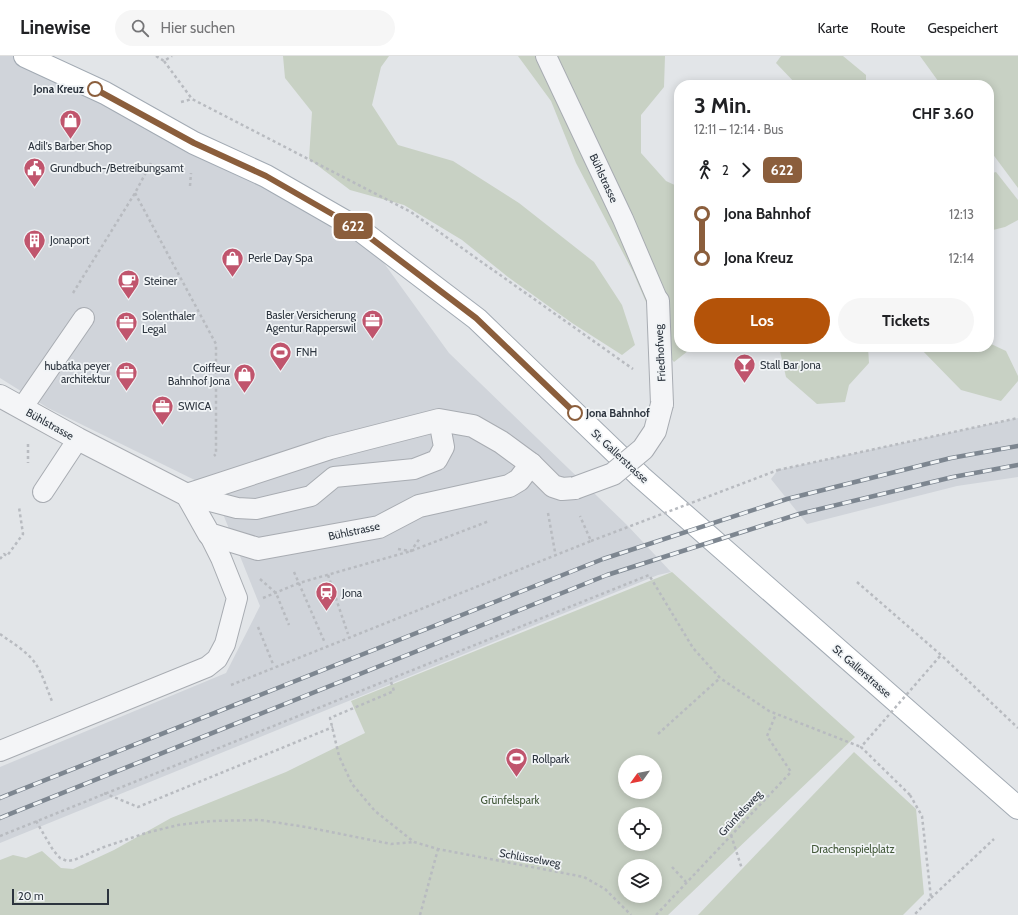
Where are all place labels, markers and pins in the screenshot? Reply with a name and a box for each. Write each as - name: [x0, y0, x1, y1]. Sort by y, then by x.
- marker: Jona Kreuz: [87, 81, 103, 97]
- place label: Jona Kreuz: [32, 82, 85, 96]
- shop icon: Adil's Barber Shop: [57, 107, 83, 140]
- place label: Adil's Barber Shop: [28, 139, 112, 153]
- public building icon: Grundbuch-/Betreibungsamt: [21, 155, 47, 188]
- place label: Grundbuch-/Betreibungsamt: [50, 161, 184, 175]
- building icon: Jonaport: [22, 227, 48, 260]
- place label: Jonaport: [49, 233, 90, 247]
- shop icon: Perle Day Spa: [220, 245, 246, 278]
- place label: Perle Day Spa: [248, 251, 313, 265]
- cafe icon: Steiner: [115, 268, 141, 301]
- place label: Steiner: [144, 274, 178, 288]
- place label: Basler Versicherung Agentur Rapperswil: [266, 308, 357, 335]
- office icon: Basler Versicherung Agentur Rapperswil: [359, 308, 385, 341]
- office icon: Solenthaler Legal: [113, 309, 139, 342]
- place label: Solenthaler Legal: [142, 309, 196, 336]
- sports icon: FNH: [268, 339, 294, 372]
- place label: FNH: [296, 345, 317, 359]
- bar icon: Stall Bar Jona: [732, 352, 758, 385]
- place label: Stall Bar Jona: [760, 358, 822, 372]
- place label: hubatka peyer architektur: [44, 359, 111, 386]
- office icon: hubatka peyer architektur: [113, 359, 139, 392]
- place label: Coiffeur Bahnhof Jona: [168, 361, 231, 388]
- shop icon: Coiffeur Bahnhof Jona: [232, 361, 258, 394]
- office icon: SWICA: [150, 393, 176, 426]
- place label: SWICA: [178, 399, 211, 413]
- marker: Jona Bahnhof: [567, 405, 583, 421]
- place label: Jona Bahnhof: [585, 406, 650, 420]
- station icon: Jona: [313, 580, 339, 613]
- place label: Jona: [341, 586, 363, 600]
- sports icon: Rollpark: [504, 746, 530, 779]
- place label: Rollpark: [532, 752, 570, 766]

